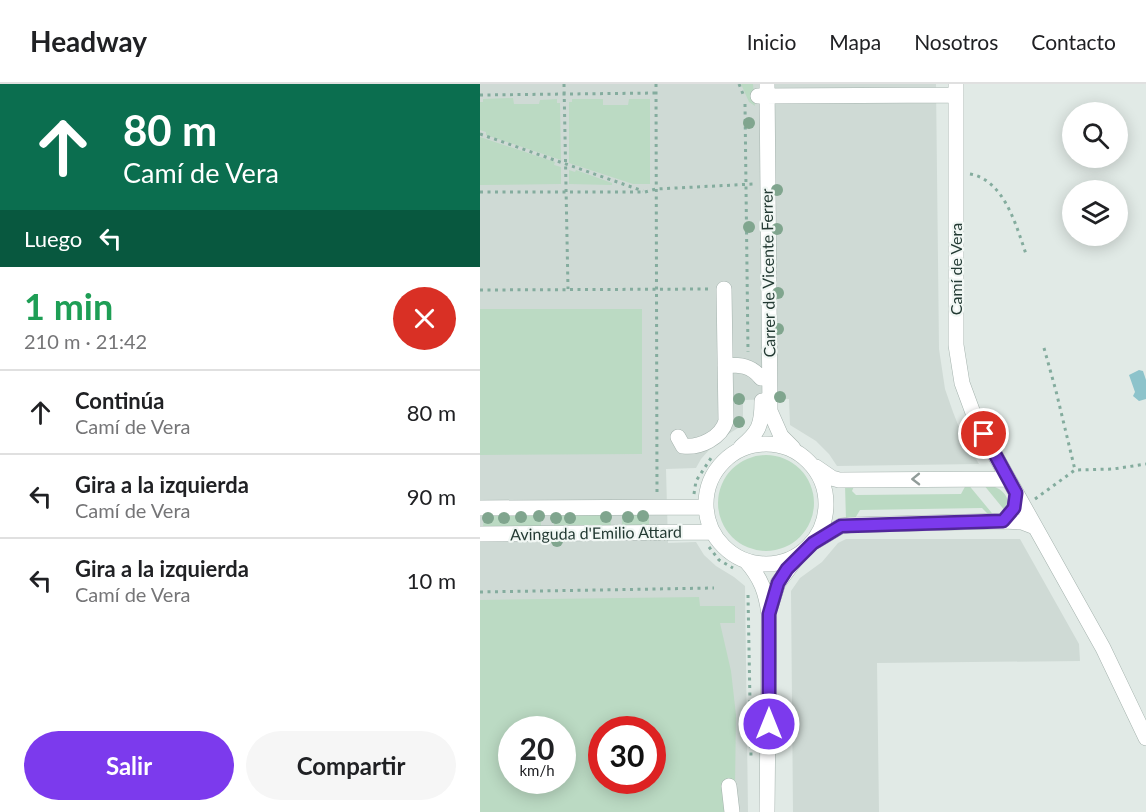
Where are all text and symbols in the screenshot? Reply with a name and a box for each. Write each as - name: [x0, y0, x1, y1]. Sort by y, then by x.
- text: Headway: [30, 24, 147, 58]
- text: Inicio: [747, 29, 796, 54]
- text: Mapa: [829, 29, 881, 54]
- text: Nosotros: [914, 29, 998, 54]
- text: Contacto: [1031, 29, 1116, 54]
- map controls: [1062, 102, 1128, 246]
- button: search: [1062, 102, 1128, 168]
- text: 80 m: [123, 105, 217, 155]
- icon: ahead: [24, 108, 102, 186]
- text: Camí de Vera: [123, 156, 279, 189]
- button: layers: [1062, 180, 1128, 246]
- street label: Carrer de Vicente Ferrer: [757, 188, 778, 358]
- icon: left: [94, 222, 127, 255]
- street label: Camí de Vera: [946, 223, 965, 315]
- text: Luego: [24, 225, 82, 252]
- text: 1 min: [24, 284, 113, 328]
- button: close: [393, 287, 456, 350]
- text: 210 m · 21:42: [24, 329, 147, 353]
- text: Continúa: [75, 387, 164, 414]
- icon: ahead: [24, 396, 57, 429]
- text: 80 m: [407, 399, 456, 426]
- pin: [958, 408, 1009, 459]
- text: Camí de Vera: [75, 414, 191, 438]
- icon: arrive: [967, 417, 1000, 450]
- text: Gira a la izquierda: [75, 471, 249, 498]
- one-way arrow: [911, 473, 920, 485]
- icon: left: [24, 480, 57, 513]
- text: 90 m: [407, 483, 456, 510]
- text: Camí de Vera: [75, 498, 191, 522]
- street label: Avinguda d'Emilio Attard: [510, 522, 682, 543]
- text: Gira a la izquierda: [75, 555, 249, 582]
- icon: left: [24, 564, 57, 597]
- text: 10 m: [407, 567, 456, 594]
- text: Camí de Vera: [75, 582, 191, 606]
- position arrow: [737, 692, 801, 756]
- speed limit sign: 30: [588, 716, 666, 794]
- text: 20: [520, 730, 554, 766]
- button: Salir: [24, 731, 234, 800]
- button: Compartir: [246, 731, 456, 800]
- text: km/h: [519, 761, 555, 779]

